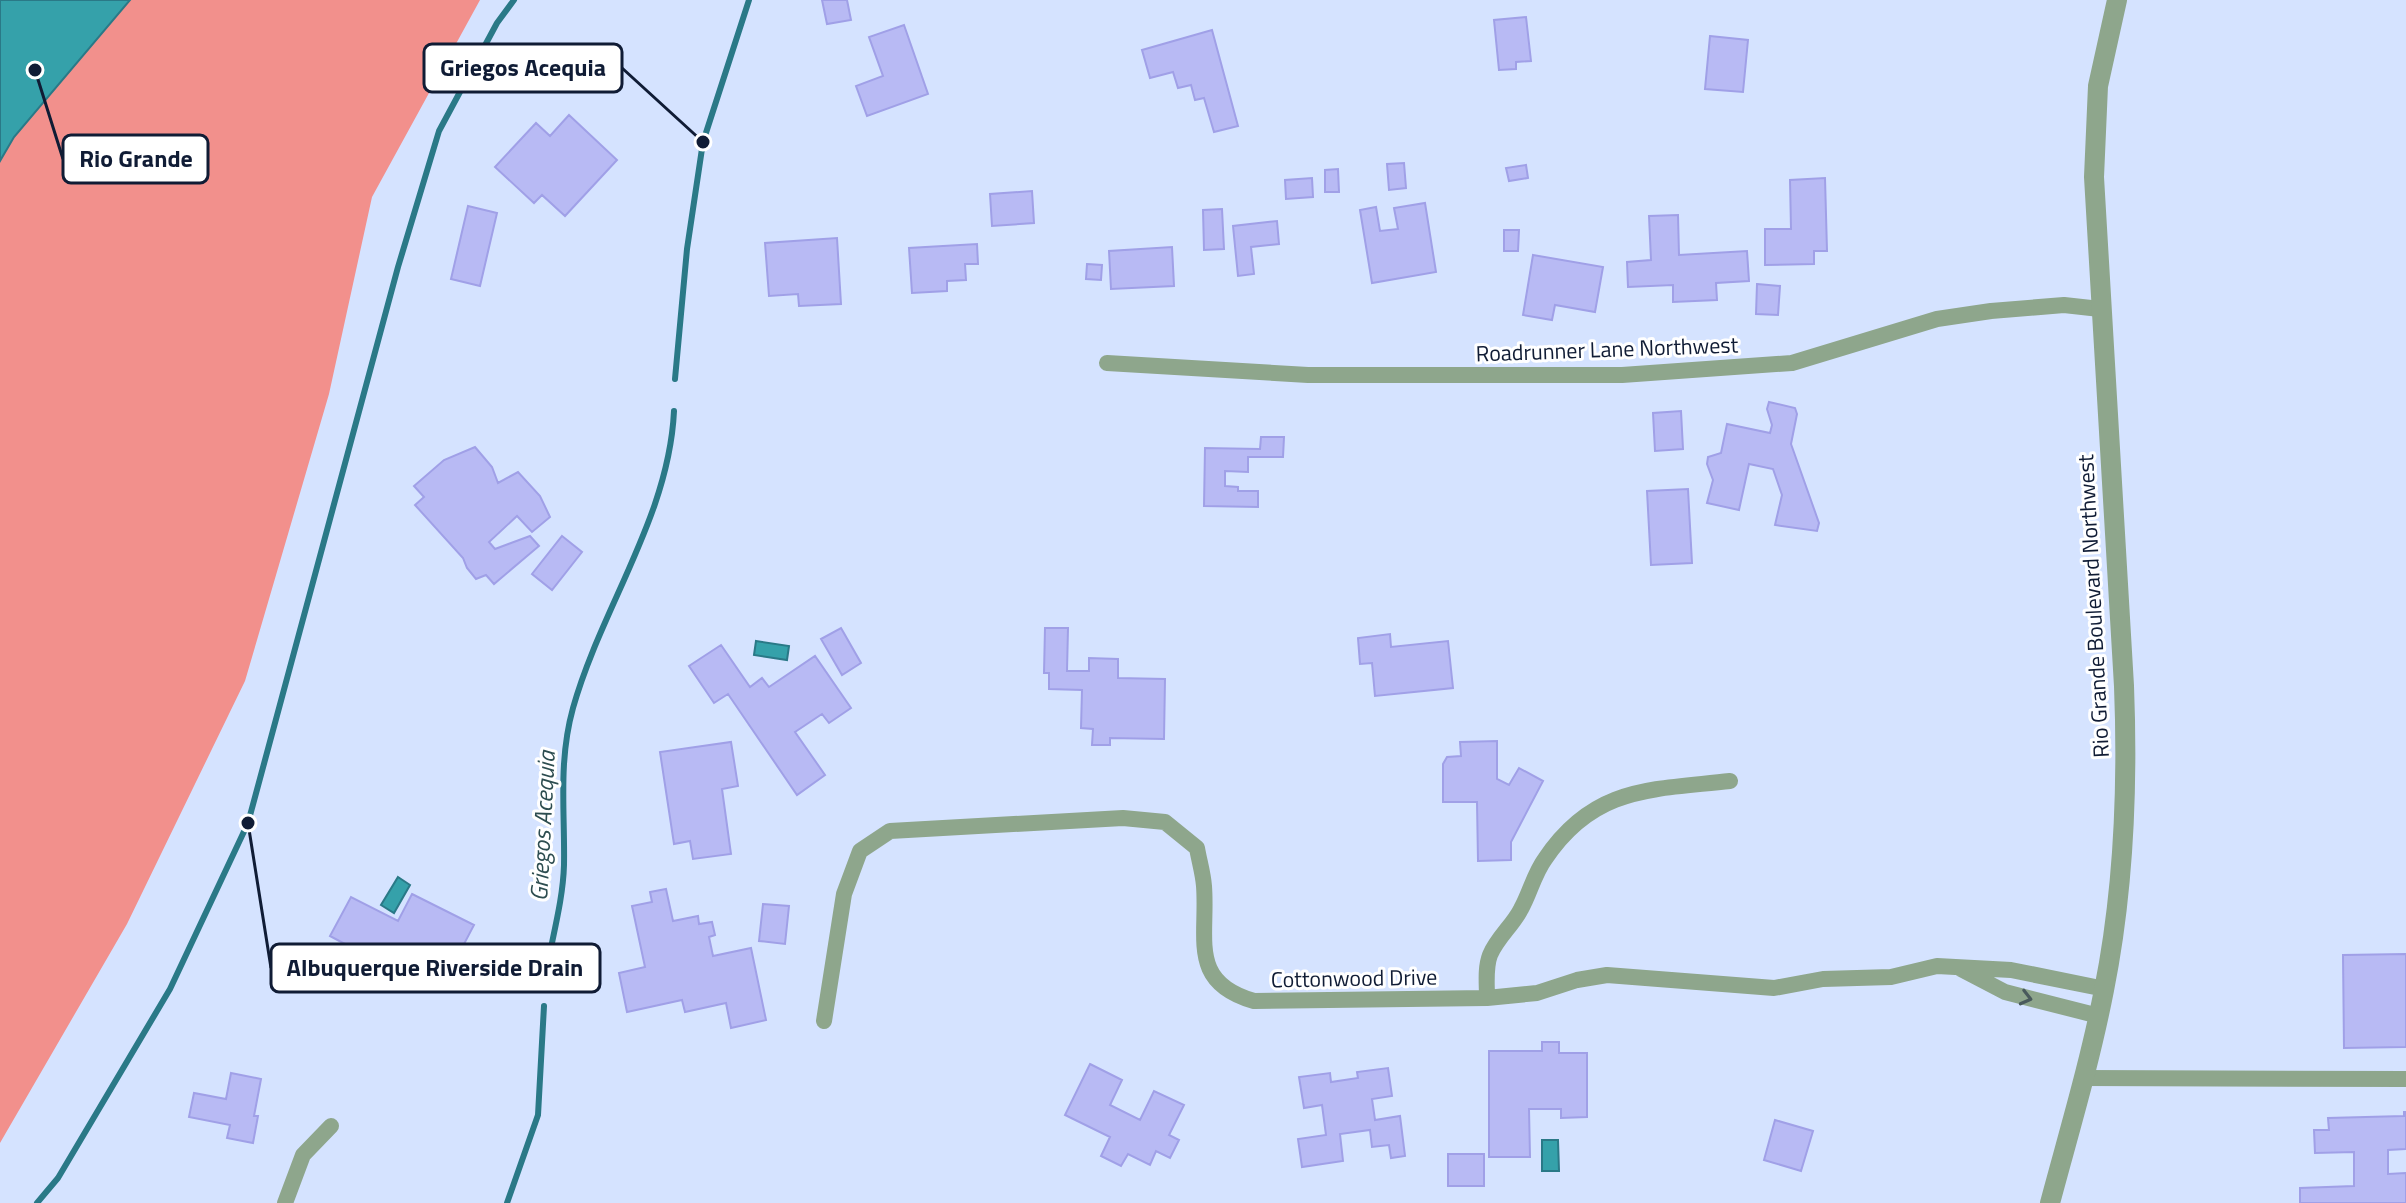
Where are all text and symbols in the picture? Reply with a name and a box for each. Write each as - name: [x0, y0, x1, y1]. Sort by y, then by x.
- callout: Griegos Acequia: [424, 44, 622, 92]
- text: Griegos Acequia: [440, 49, 606, 85]
- callout: Rio Grande: [63, 135, 208, 183]
- text: Rio Grande: [79, 140, 193, 176]
- street label: Roadrunner Lane Northwest: [1475, 327, 1739, 371]
- street label: Rio Grande Boulevard Northwest: [2068, 453, 2118, 759]
- water label: Griegos Acequia: [520, 748, 564, 902]
- callout: Albuquerque Riverside Drain: [271, 944, 600, 992]
- text: Albuquerque Riverside Drain: [287, 949, 583, 985]
- street label: Cottonwood Drive: [1270, 960, 1438, 996]
- one-way arrow: [2018, 989, 2032, 1006]

